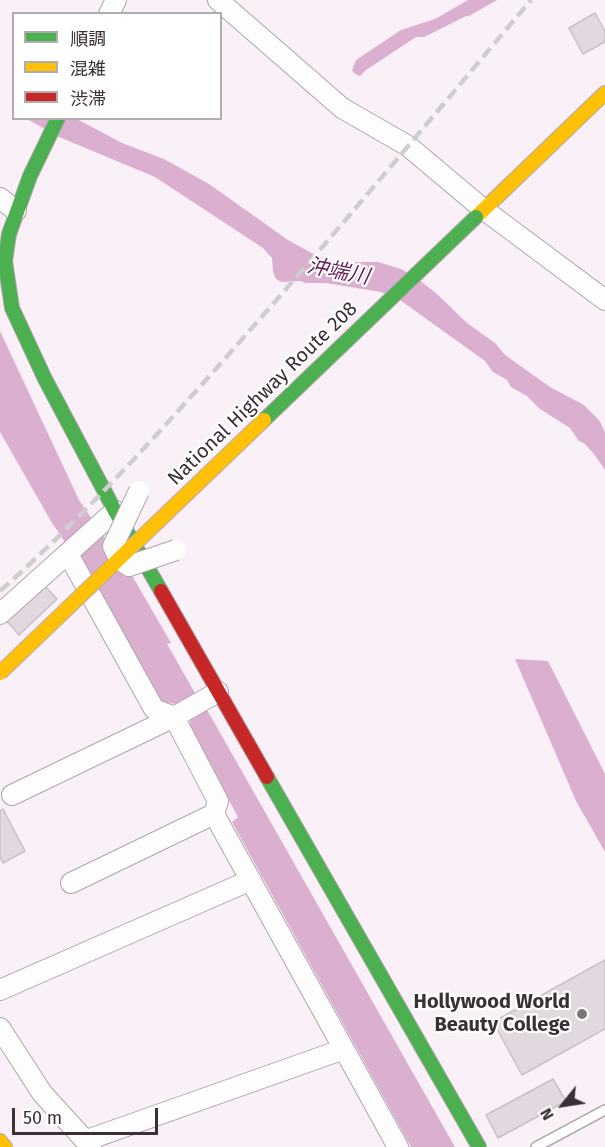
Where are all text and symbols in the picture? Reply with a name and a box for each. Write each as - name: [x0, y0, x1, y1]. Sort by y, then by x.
- legend: [12, 12, 222, 120]
- text: 順調: [70, 28, 106, 50]
- text: 混雑: [70, 58, 106, 80]
- text: 渋滞: [70, 88, 106, 110]
- water label: 沖端川: [305, 254, 371, 290]
- street label: National Highway Route 208: [163, 297, 363, 491]
- place label: Hollywood World Beauty College: [414, 990, 570, 1037]
- marker: Hollywood World Beauty College: [575, 1007, 589, 1021]
- north arrow: [533, 1075, 593, 1135]
- scale bar: [15, 1096, 160, 1134]
- text: N: [536, 1105, 558, 1124]
- text: 50 m: [23, 1107, 62, 1129]

